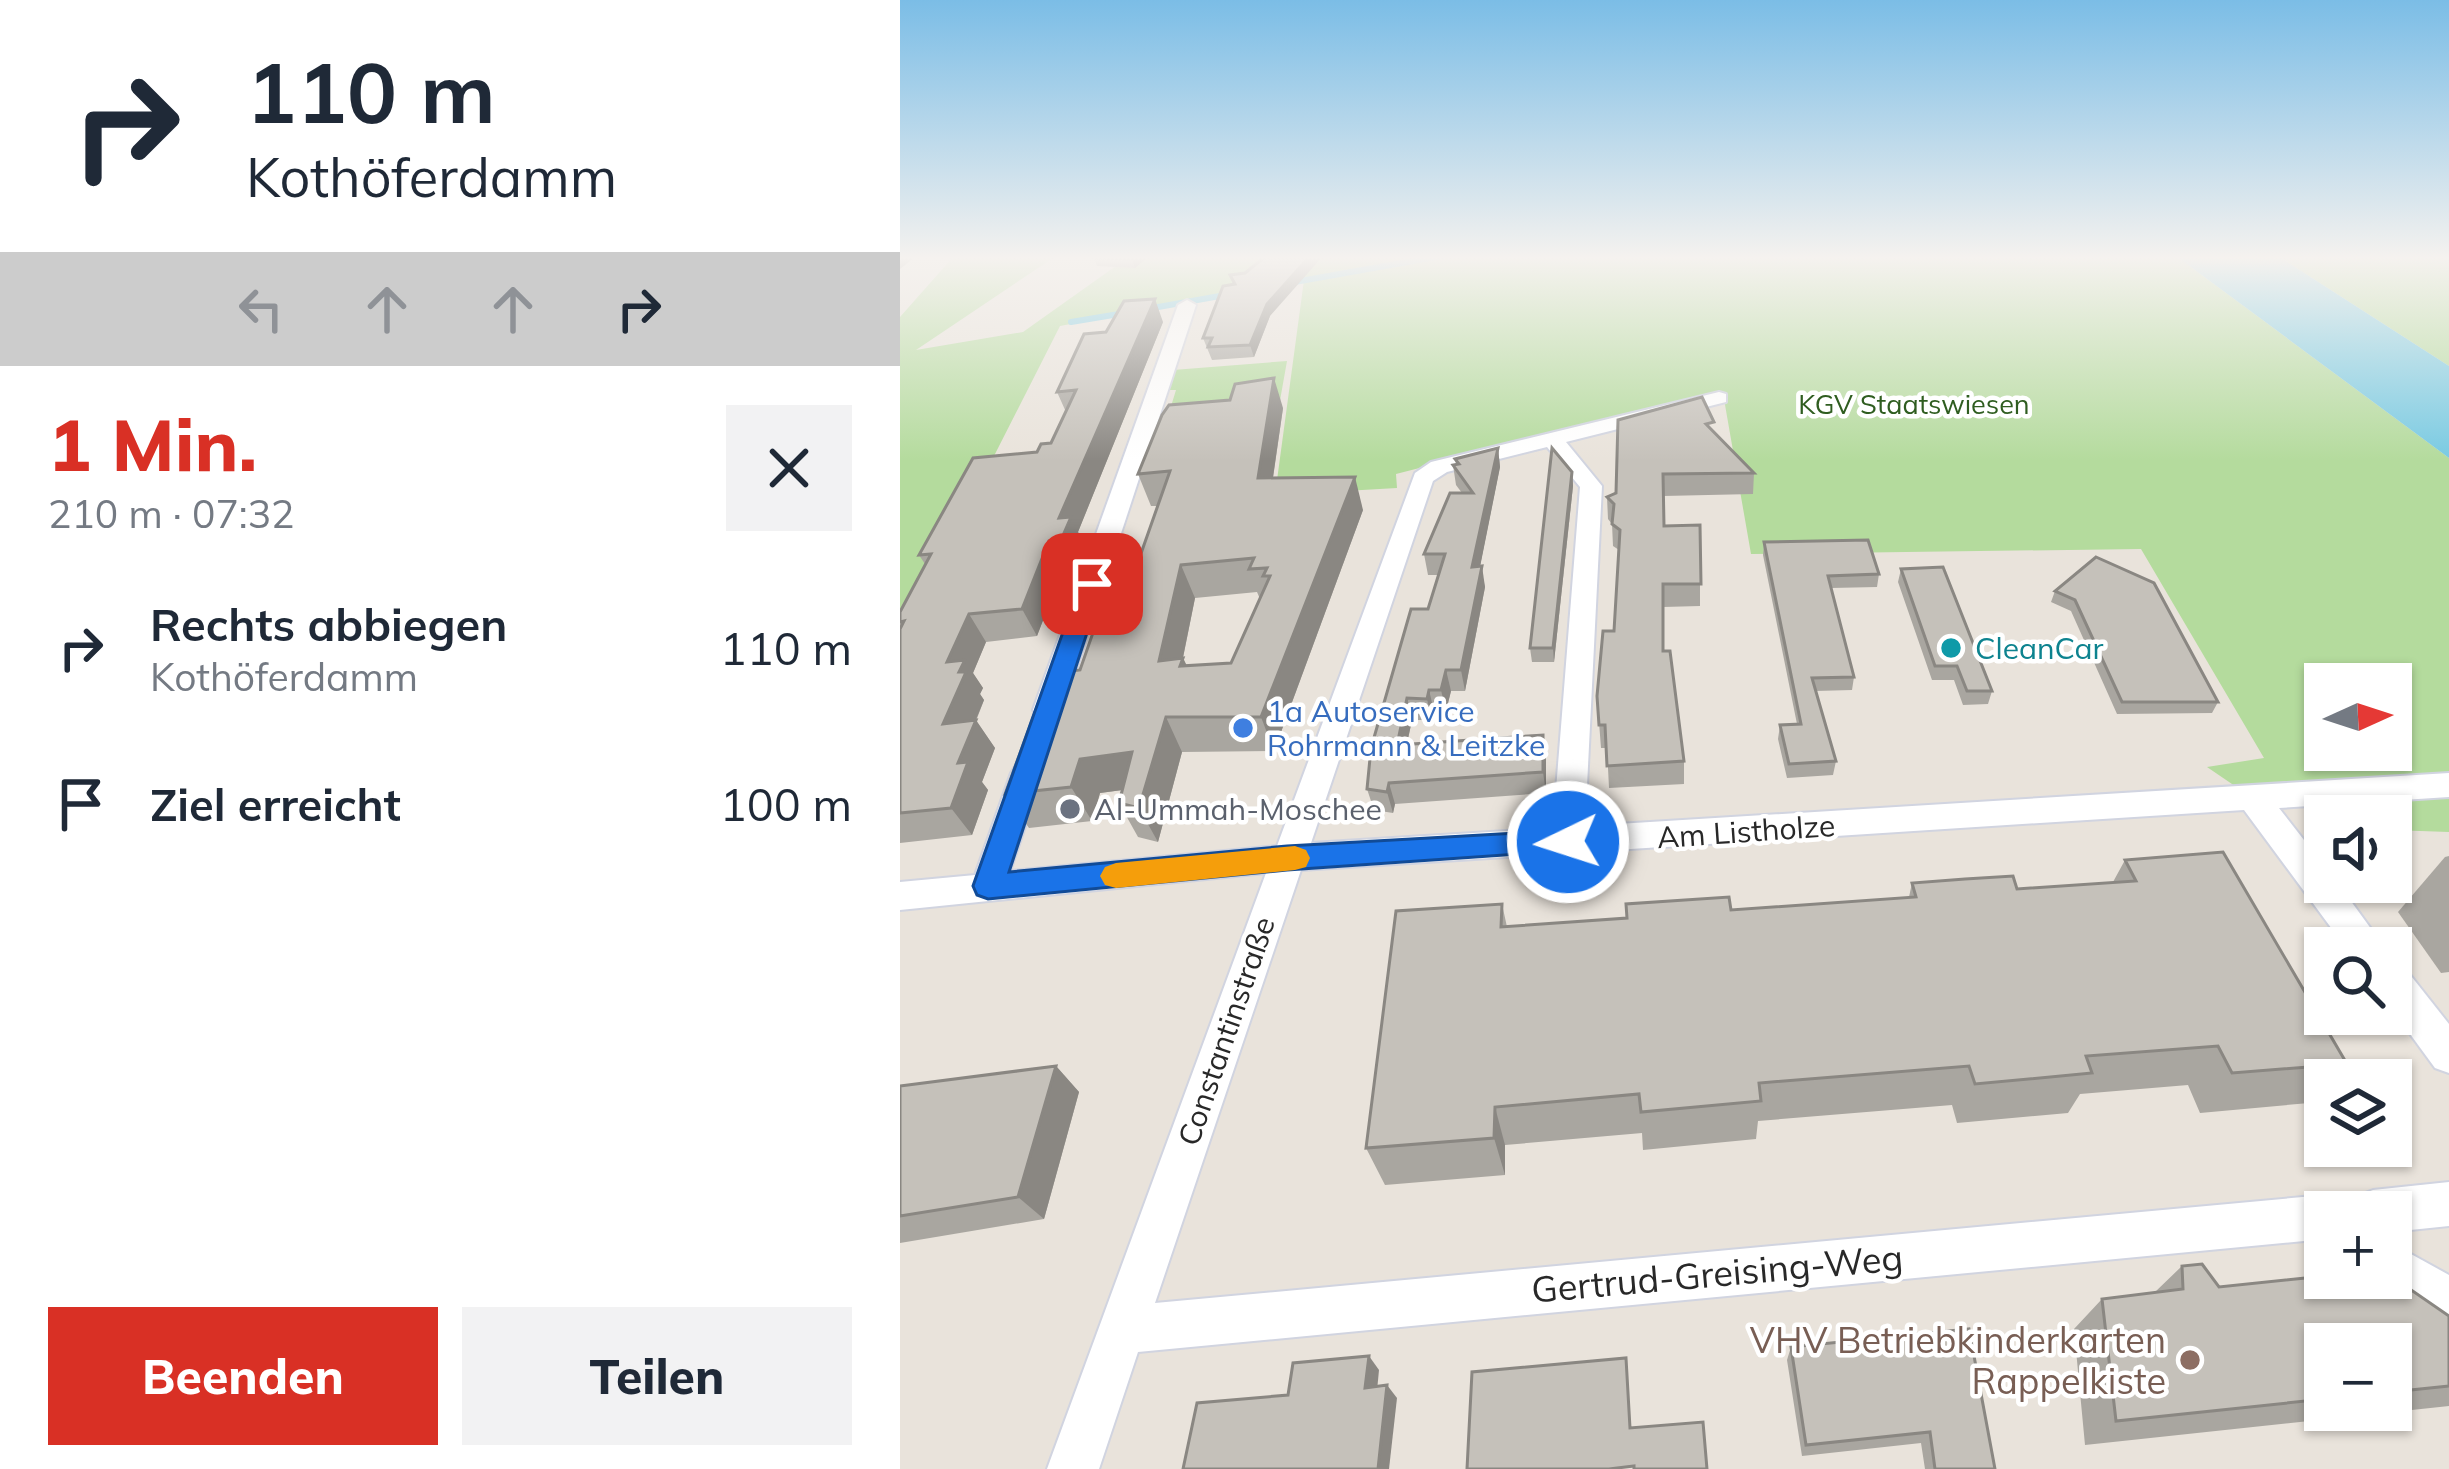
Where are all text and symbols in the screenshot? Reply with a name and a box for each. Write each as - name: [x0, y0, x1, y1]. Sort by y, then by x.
- text: 110 m: [246, 39, 496, 144]
- icon: right: [48, 48, 204, 204]
- text: Kothöferdamm: [246, 143, 617, 211]
- icon: left: [228, 276, 294, 342]
- icon: ahead: [354, 276, 420, 342]
- icon: ahead: [480, 276, 546, 342]
- icon: right: [606, 276, 672, 342]
- park label: KGV Staatswiesen: [1798, 387, 2030, 421]
- text: 1 Min.: [48, 399, 257, 489]
- button: close: [726, 405, 852, 531]
- text: 210 m · 07:32: [48, 489, 294, 538]
- pin: [1041, 533, 1143, 635]
- icon: arrive: [1059, 551, 1125, 617]
- text: Rechts abbiegen: [150, 596, 507, 652]
- icon: right: [48, 615, 114, 681]
- text: 110 m: [720, 620, 852, 676]
- place label: CleanCar: [1975, 629, 2104, 667]
- marker: CleanCar: [1938, 635, 1964, 661]
- text: Kothöferdamm: [150, 652, 418, 701]
- north arrow: [2304, 663, 2412, 771]
- map controls: [2304, 663, 2412, 1431]
- place label: 1a Autoservice Rohrmann & Leitzke: [1267, 692, 1545, 764]
- marker: 1a Autoservice Rohrmann & Leitzke: [1230, 715, 1256, 741]
- icon: arrive: [48, 771, 114, 837]
- text: Ziel erreicht: [150, 776, 401, 832]
- text: 100 m: [720, 776, 852, 832]
- position arrow: [1505, 779, 1631, 905]
- place label: Al-Ummah-Moschee: [1094, 790, 1382, 828]
- button: sound: [2304, 795, 2412, 903]
- marker: Al-Ummah-Moschee: [1057, 796, 1083, 822]
- street label: Am Listholze: [1656, 806, 1836, 856]
- street label: Constantinstraße: [1169, 912, 1283, 1150]
- button: search: [2304, 927, 2412, 1035]
- button: layers: [2304, 1059, 2412, 1167]
- button: +: [2304, 1191, 2412, 1299]
- street label: Gertrud-Greising-Weg: [1529, 1234, 1905, 1312]
- button: Beenden: [48, 1307, 438, 1445]
- button: Teilen: [462, 1307, 852, 1445]
- place label: VHV Betriebkinderkarten Rappelkiste: [1750, 1317, 2166, 1403]
- button: −: [2304, 1323, 2412, 1431]
- marker: VHV Betriebkinderkarten Rappelkiste: [2177, 1347, 2203, 1373]

